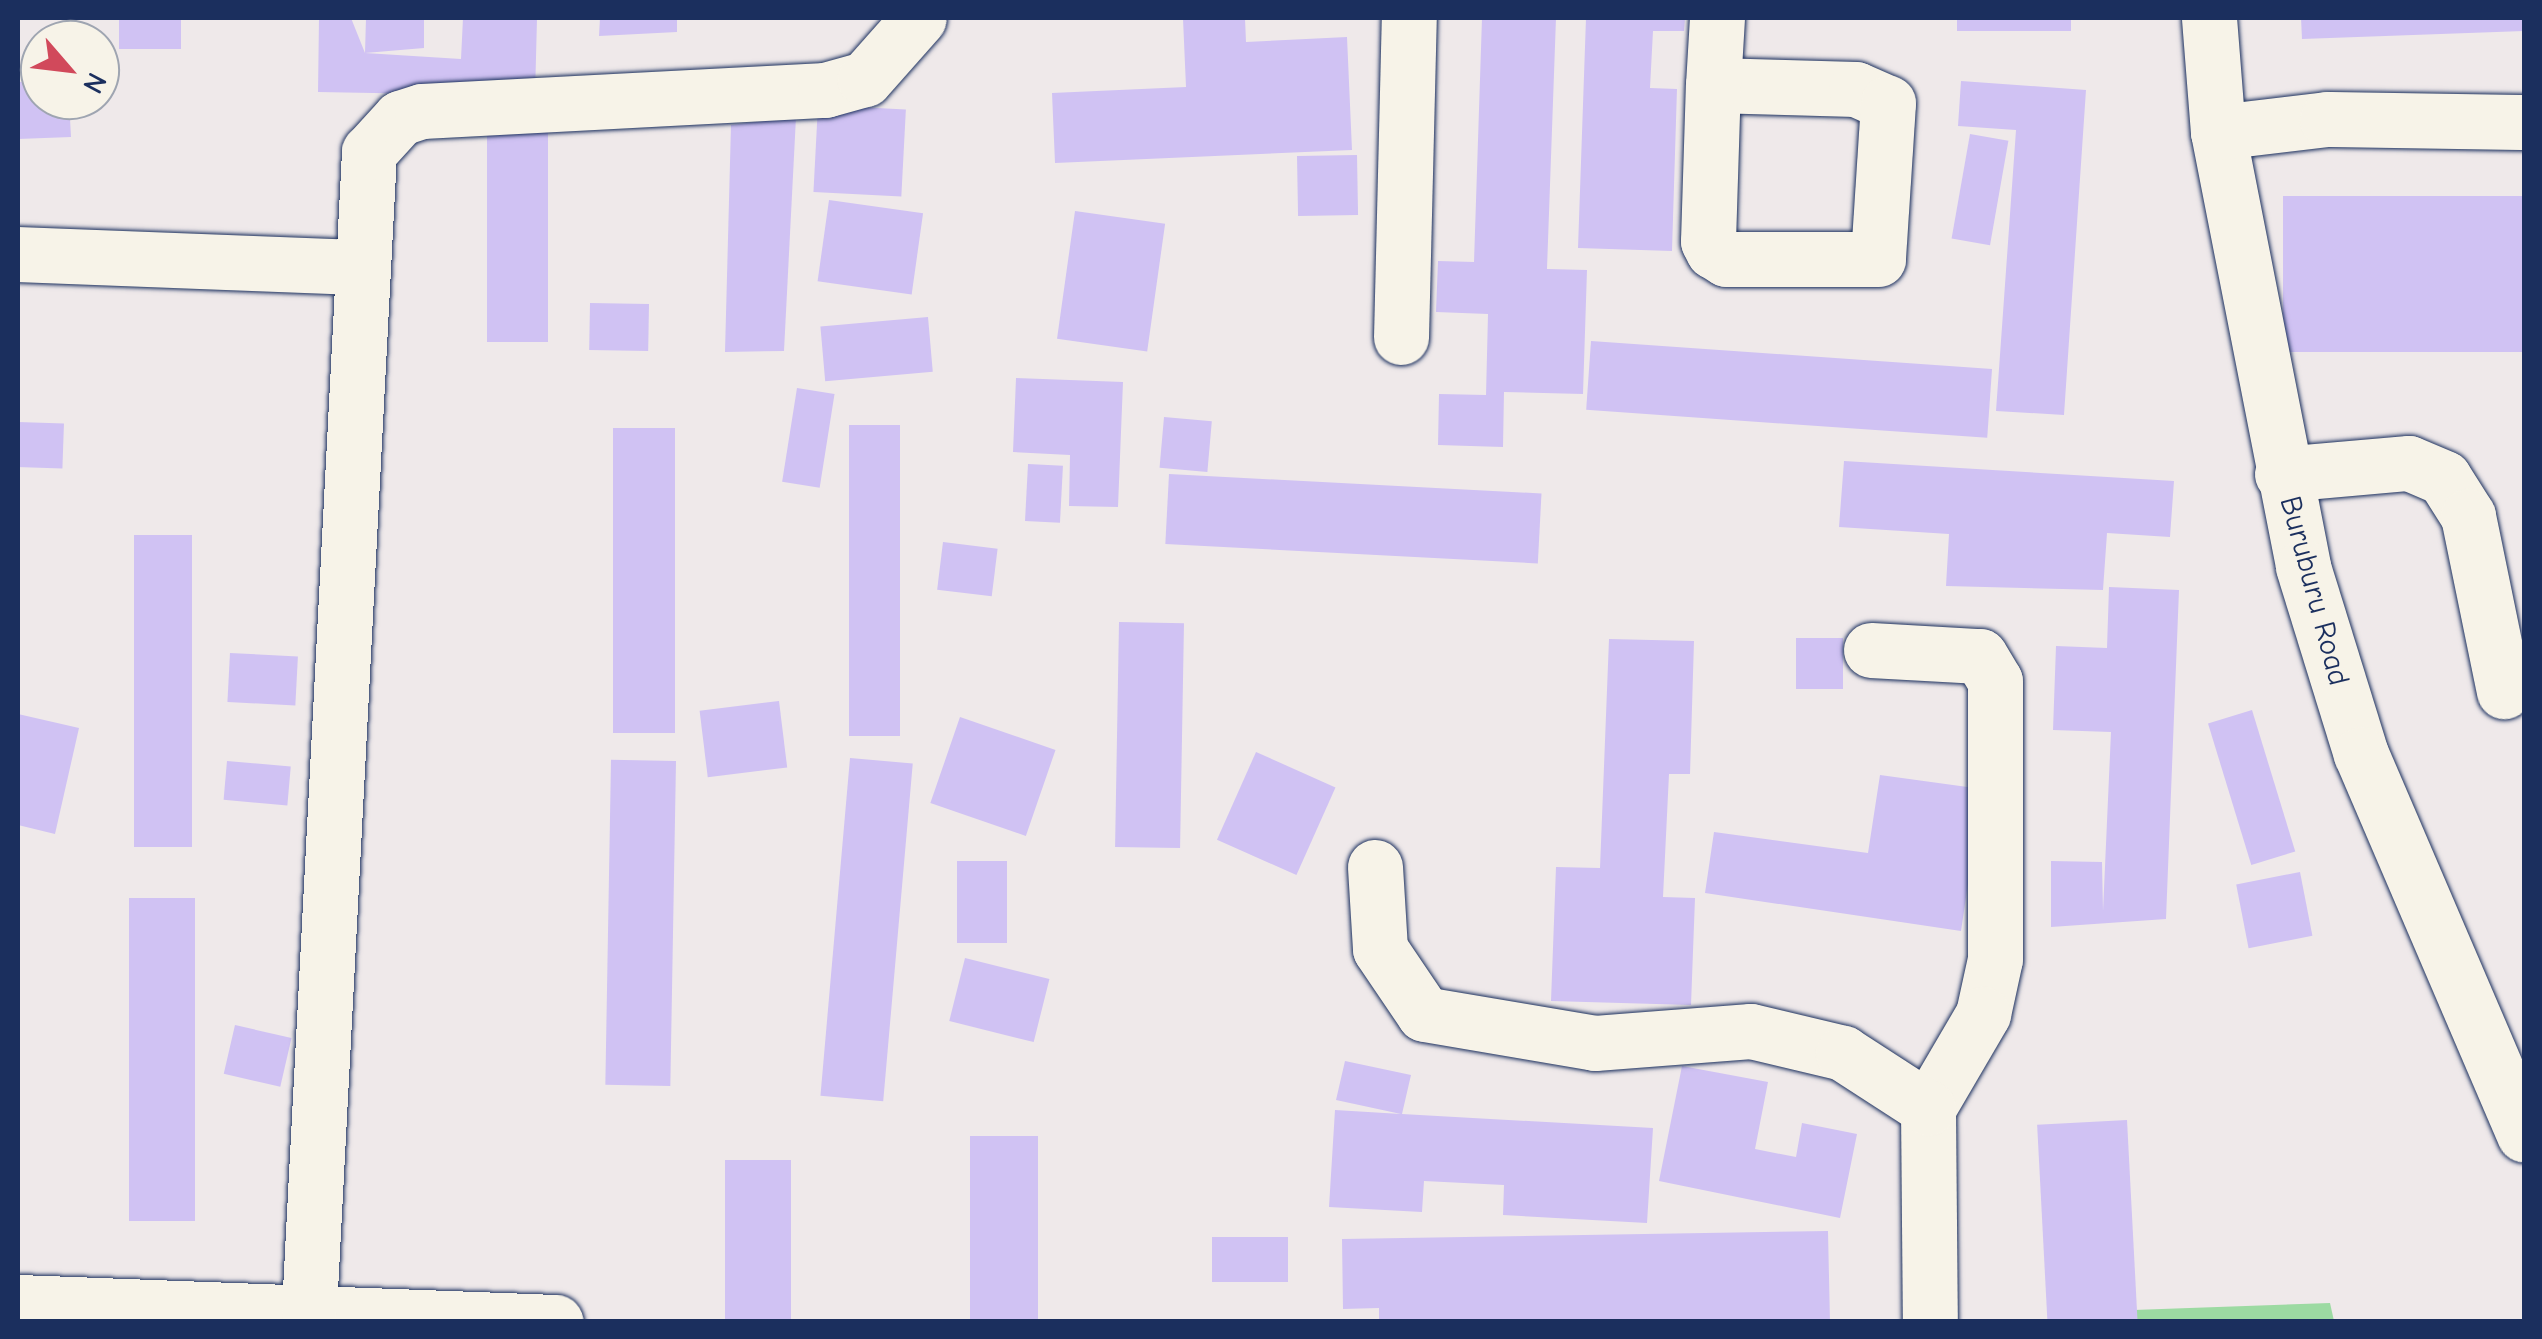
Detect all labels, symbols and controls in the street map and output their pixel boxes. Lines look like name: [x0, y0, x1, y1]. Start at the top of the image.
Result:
north arrow: [20, 20, 120, 120]
text: N: [76, 68, 113, 99]
street label: Buruburu Road: [2271, 492, 2357, 690]

